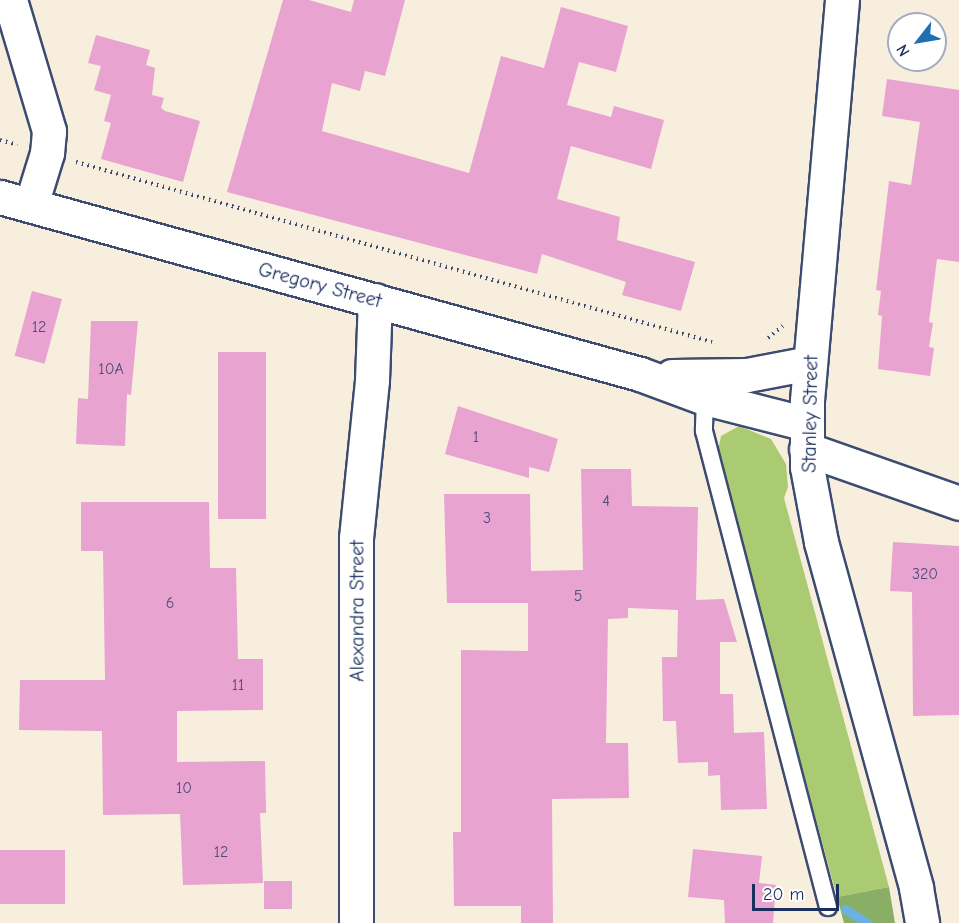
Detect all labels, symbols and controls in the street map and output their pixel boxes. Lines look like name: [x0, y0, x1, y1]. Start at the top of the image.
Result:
north arrow: [887, 12, 947, 72]
text: N: [893, 41, 914, 59]
street label: Gregory Street: [256, 257, 384, 313]
house number: 12: [32, 317, 46, 337]
street label: Stanley Street: [797, 355, 823, 473]
house number: 10A: [98, 359, 124, 379]
house number: 1: [473, 427, 479, 447]
house number: 4: [602, 491, 610, 511]
house number: 3: [483, 508, 491, 528]
street label: Alexandra Street: [345, 540, 369, 682]
house number: 320: [912, 564, 938, 584]
house number: 5: [574, 586, 582, 606]
house number: 6: [166, 593, 174, 613]
house number: 11: [232, 675, 244, 695]
house number: 10: [176, 778, 192, 798]
house number: 12: [214, 842, 228, 862]
scale bar: [755, 872, 842, 910]
text: 20 m: [763, 884, 804, 905]

